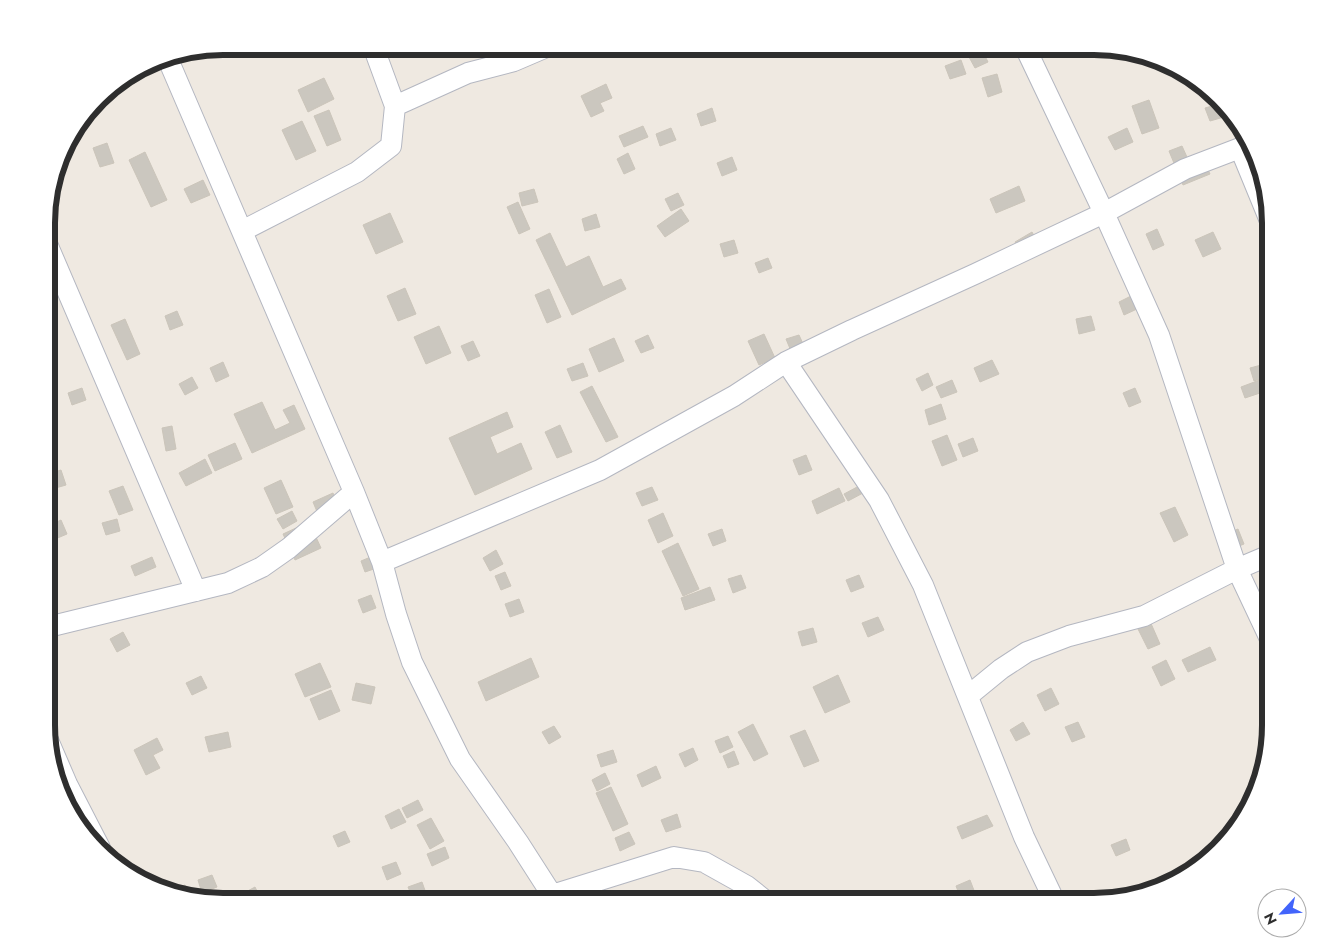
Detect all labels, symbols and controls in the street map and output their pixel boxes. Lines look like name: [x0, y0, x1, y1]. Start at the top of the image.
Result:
north arrow: [1257, 888, 1307, 938]
text: N: [1259, 909, 1282, 928]

